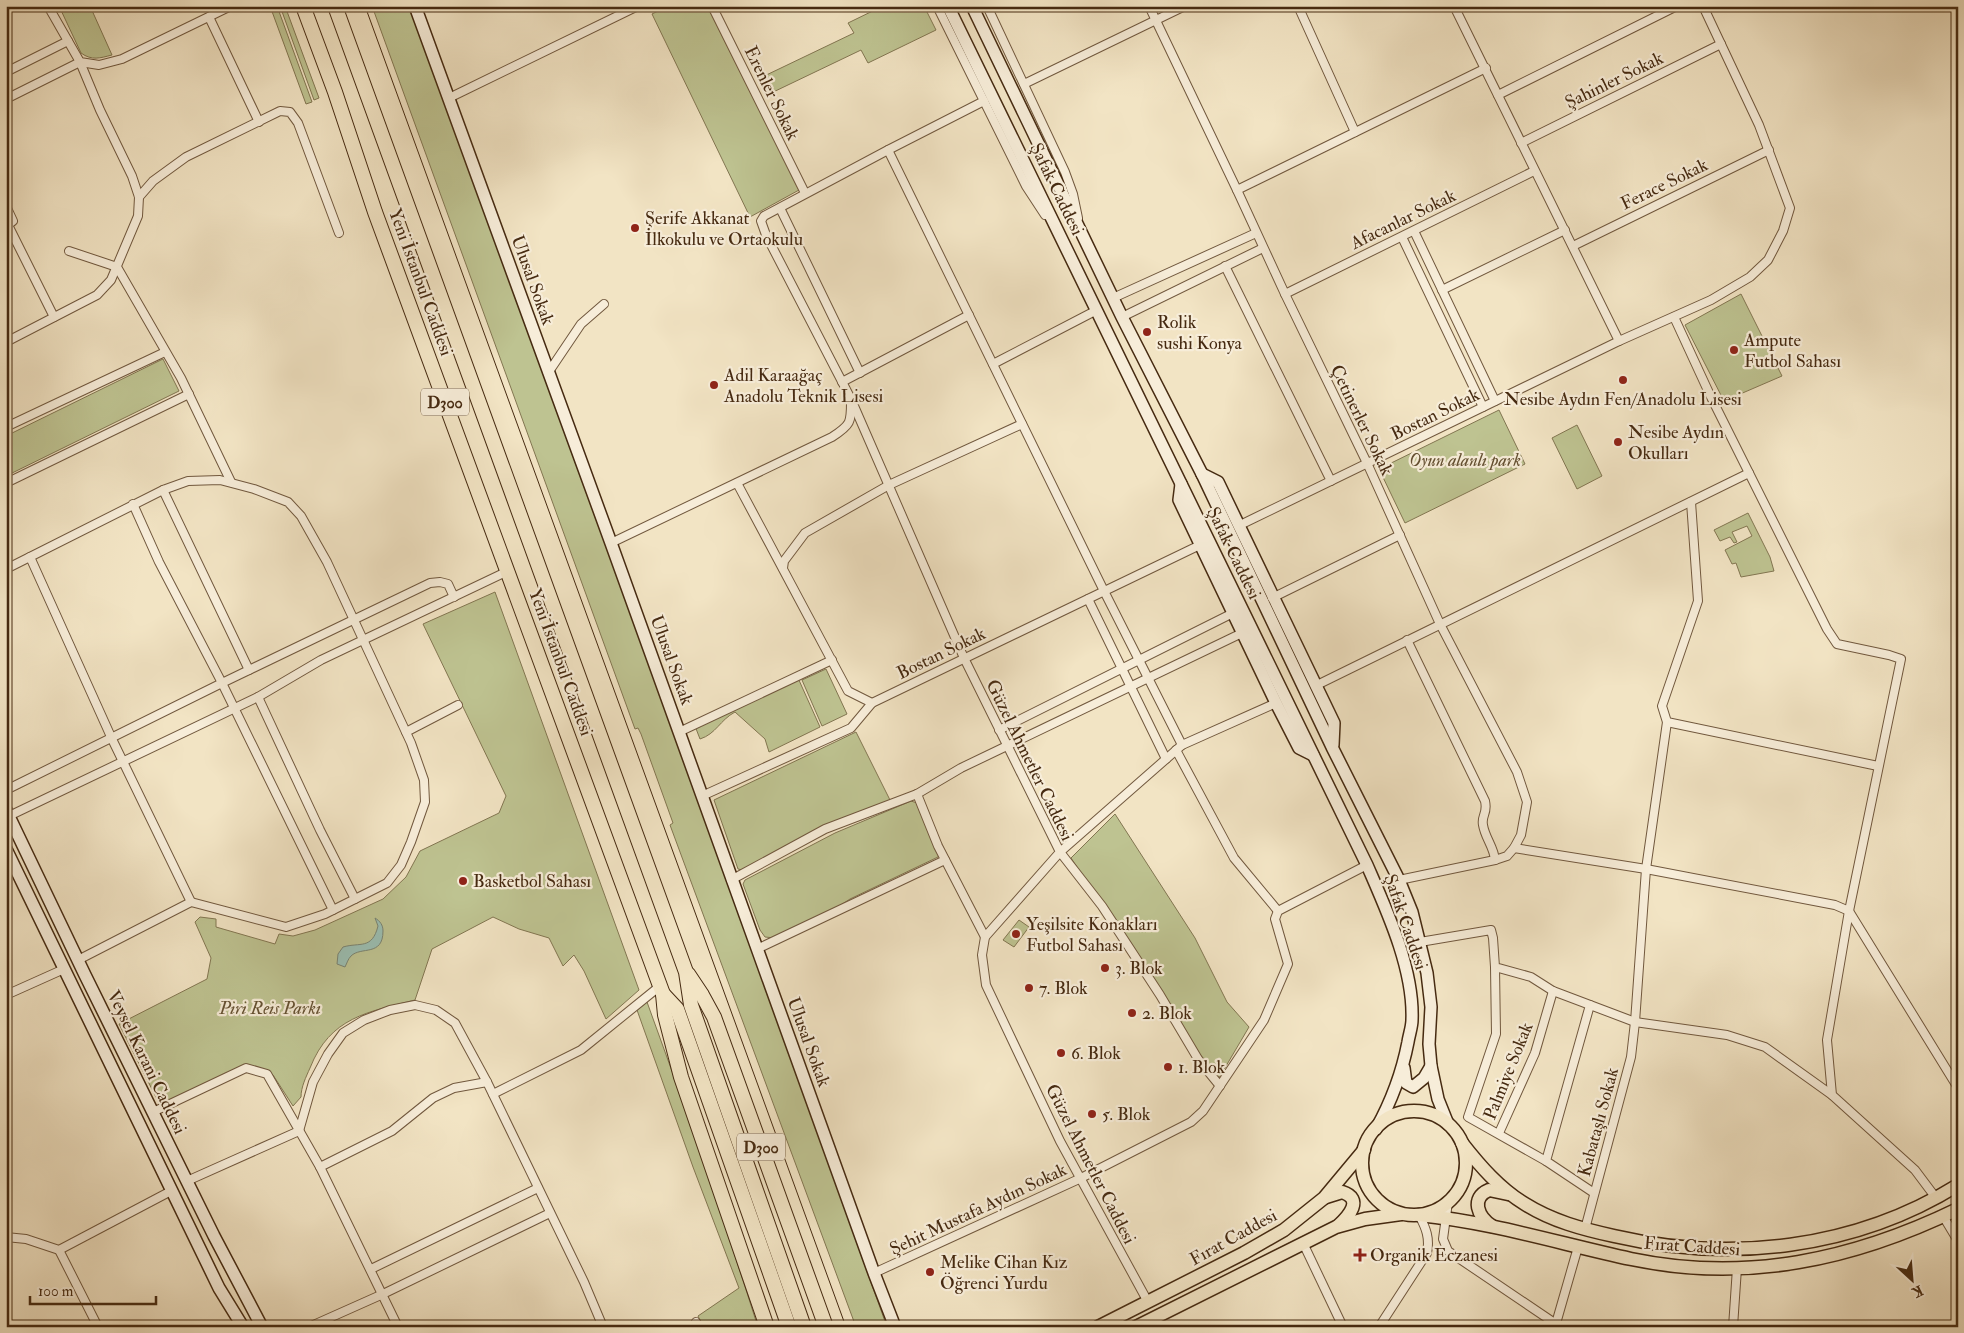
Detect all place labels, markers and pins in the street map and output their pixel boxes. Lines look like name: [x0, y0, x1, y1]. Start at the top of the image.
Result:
place label: Şerife Akkanat İlkokulu ve Ortaokulu: [645, 207, 803, 251]
marker: Şerife Akkanat İlkokulu ve Ortaokulu: [629, 222, 641, 234]
place label: Rolik sushi Konya: [1157, 311, 1242, 355]
marker: Rolik sushi Konya: [1141, 326, 1153, 338]
place label: Ampute Futbol Sahası: [1743, 329, 1841, 373]
marker: Ampute Futbol Sahası: [1728, 344, 1740, 356]
place label: Adil Karaağaç Anadolu Teknik Lisesi: [723, 364, 884, 408]
marker: Nesibe Aydın Fen/Anadolu Lisesi: [1617, 374, 1629, 386]
marker: Adil Karaağaç Anadolu Teknik Lisesi: [708, 379, 720, 391]
place label: Nesibe Aydın Fen/Anadolu Lisesi: [1504, 388, 1742, 411]
place label: Nesibe Aydın Okulları: [1628, 421, 1724, 465]
marker: Nesibe Aydın Okulları: [1612, 436, 1624, 448]
place label: Basketbol Sahası: [473, 870, 591, 893]
marker: Basketbol Sahası: [457, 875, 469, 887]
place label: Yeşilsite Konakları Futbol Sahası: [1026, 913, 1158, 957]
marker: Yeşilsite Konakları Futbol Sahası: [1010, 928, 1022, 940]
place label: 3. Blok: [1115, 957, 1163, 980]
marker: 3. Blok: [1099, 962, 1111, 974]
place label: 7. Blok: [1039, 977, 1088, 1000]
marker: 7. Blok: [1023, 982, 1035, 994]
place label: 2. Blok: [1142, 1002, 1192, 1025]
marker: 2. Blok: [1126, 1007, 1138, 1019]
place label: 6. Blok: [1071, 1042, 1121, 1065]
marker: 6. Blok: [1055, 1047, 1067, 1059]
place label: 1. Blok: [1178, 1056, 1226, 1079]
marker: 1. Blok: [1162, 1061, 1174, 1073]
place label: 5. Blok: [1102, 1103, 1151, 1126]
marker: 5. Blok: [1086, 1108, 1098, 1120]
place label: Organik Eczanesi: [1370, 1244, 1498, 1267]
marker: Organik Eczanesi: [1354, 1249, 1366, 1261]
place label: Melike Cihan Kız Öğrenci Yurdu: [940, 1251, 1068, 1295]
marker: Melike Cihan Kız Öğrenci Yurdu: [924, 1266, 936, 1278]

